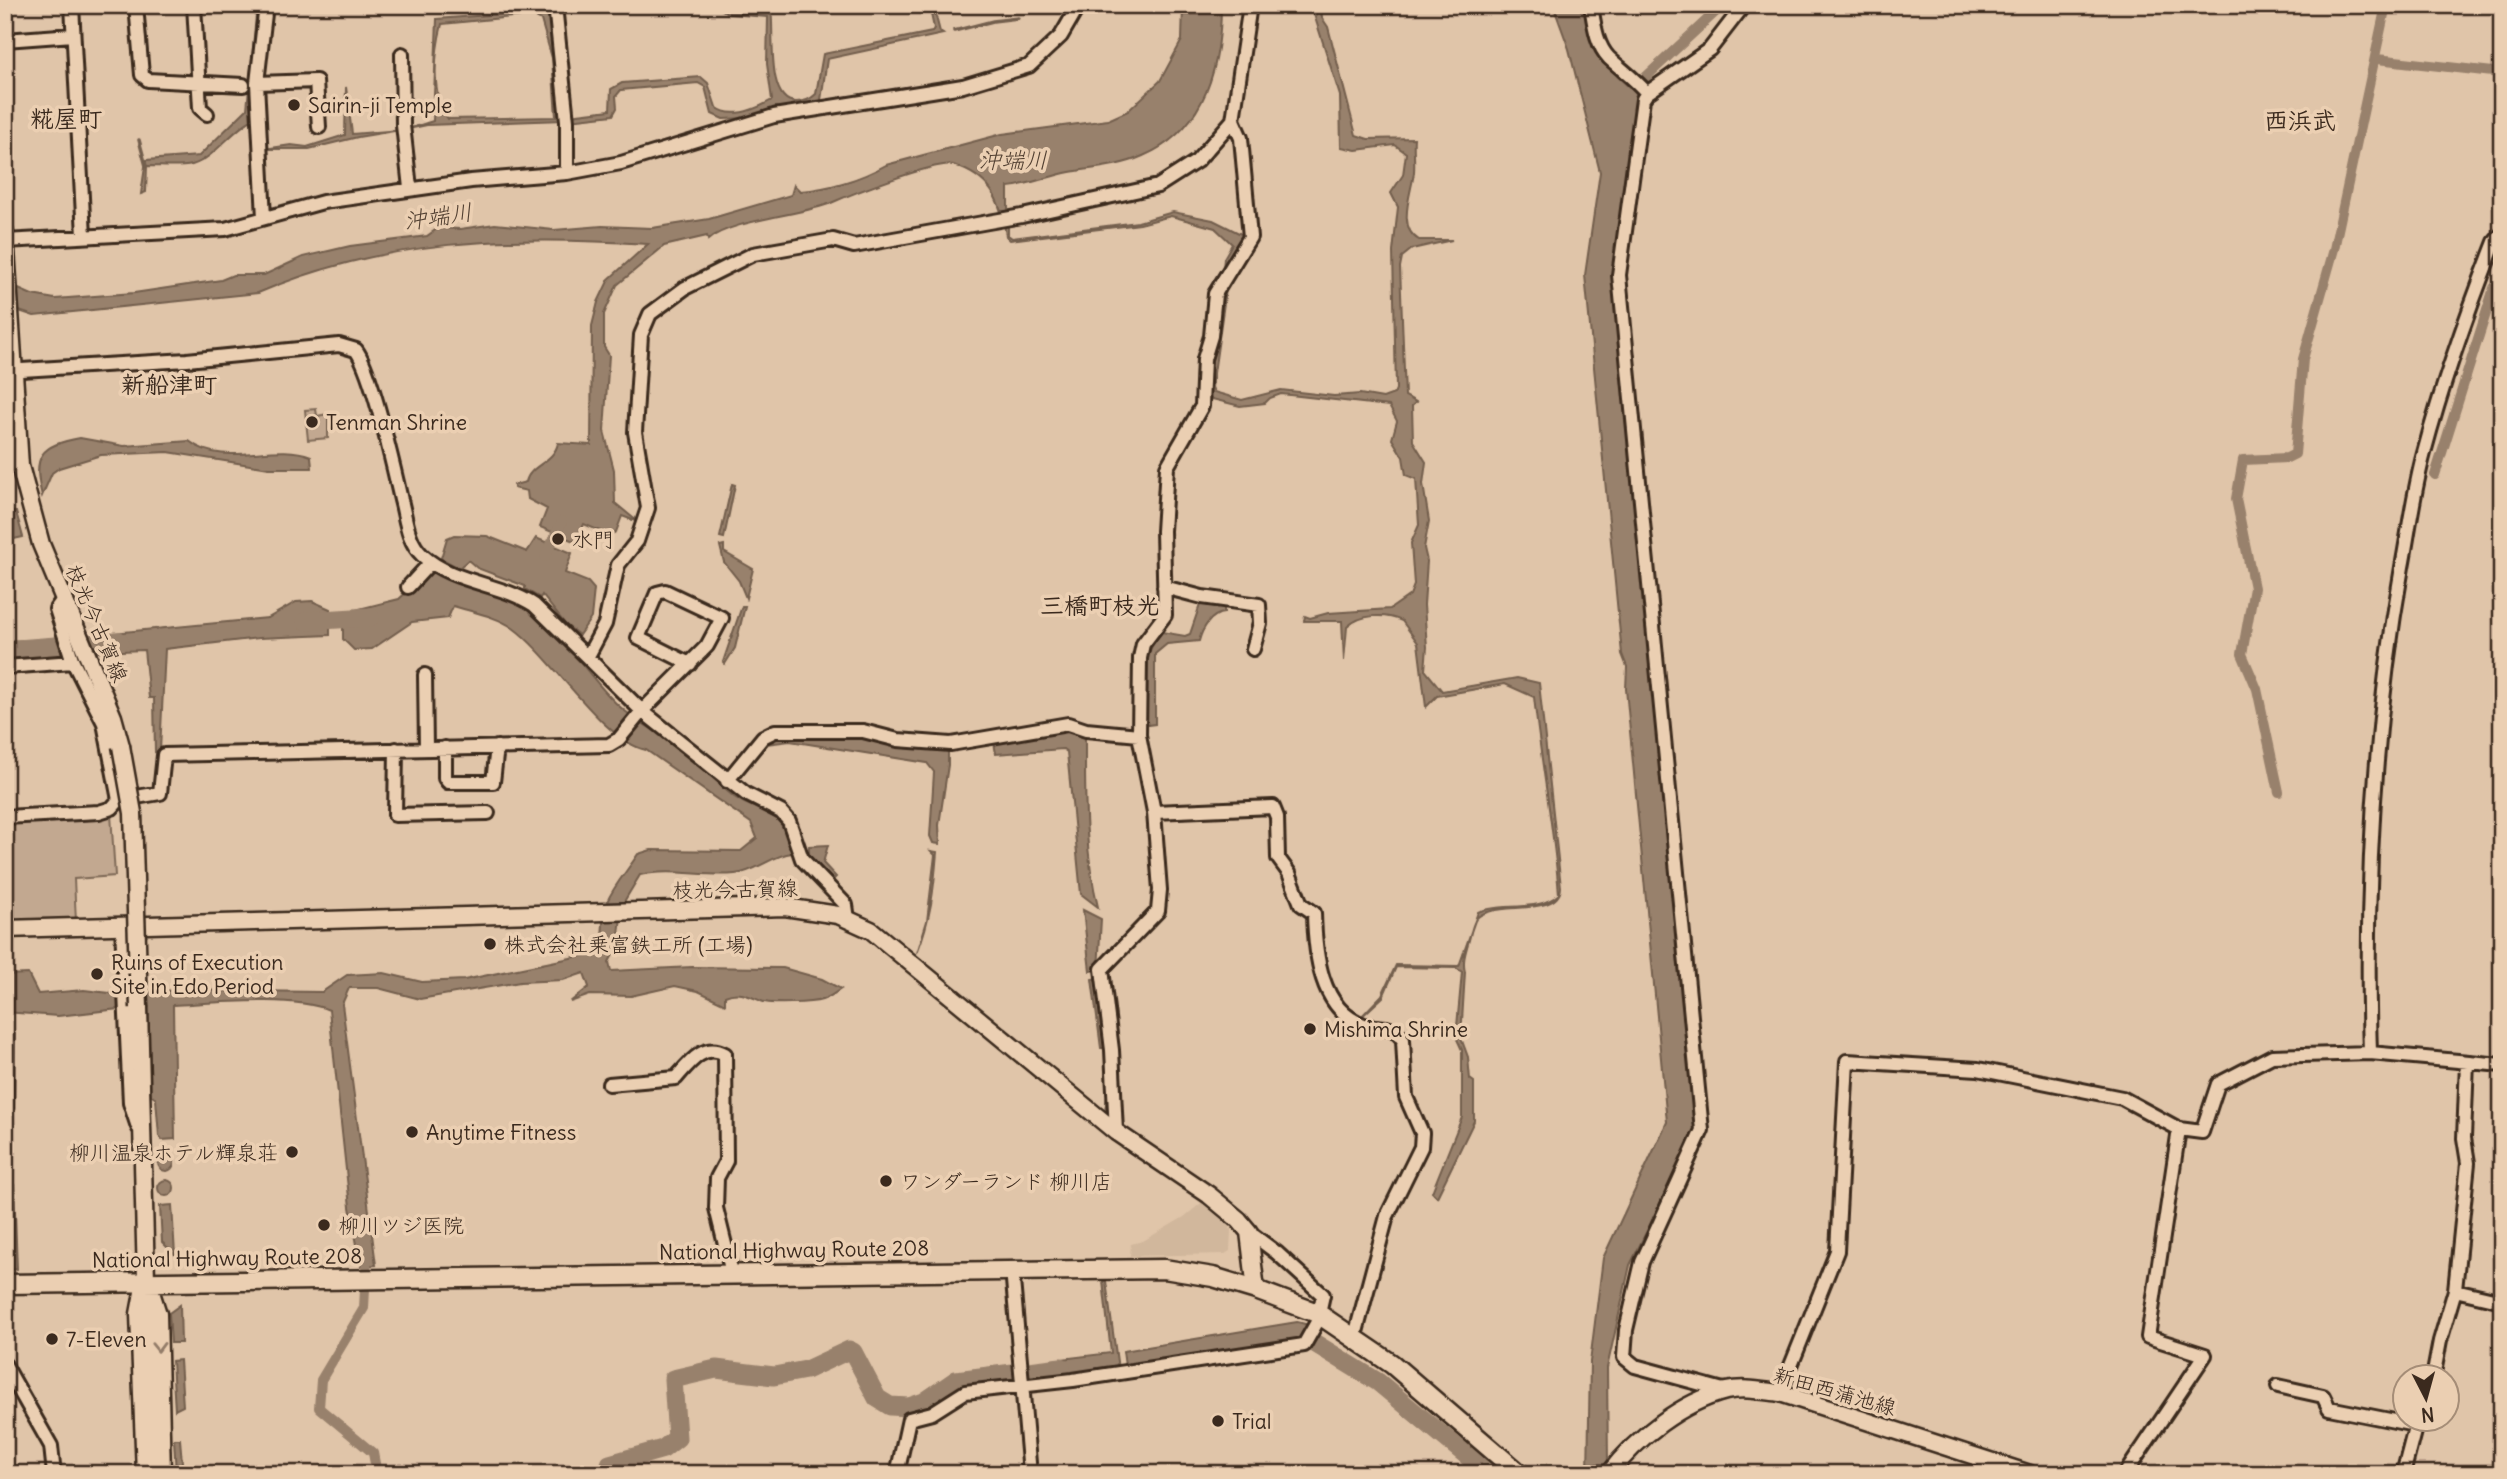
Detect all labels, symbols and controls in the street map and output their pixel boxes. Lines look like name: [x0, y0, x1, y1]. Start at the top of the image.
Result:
place label: Sairin-ji Temple: [308, 92, 452, 119]
marker: Sairin-ji Temple: [286, 97, 302, 113]
district label: 糀屋町: [30, 103, 102, 133]
district label: 西浜武: [2264, 105, 2336, 135]
water label: 沖端川: [979, 145, 1048, 174]
water label: 沖端川: [402, 197, 474, 235]
district label: 新船津町: [121, 369, 217, 399]
place label: Tenman Shrine: [326, 409, 467, 436]
marker: Tenman Shrine: [304, 414, 320, 430]
place label: 水門: [572, 526, 614, 553]
marker: 水門: [550, 531, 566, 547]
street label: 枝光今古賀線: [60, 560, 134, 686]
district label: 三橋町枝光: [1040, 590, 1160, 620]
street label: 枝光今古賀線: [672, 874, 798, 904]
place label: 株式会社乗富鉄工所 (工場): [504, 931, 753, 958]
marker: 株式会社乗富鉄工所 (工場): [482, 936, 498, 952]
place label: Ruins of Execution Site in Edo Period: [111, 949, 283, 1000]
marker: Ruins of Execution Site in Edo Period: [89, 966, 105, 982]
place label: Mishima Shrine: [1324, 1016, 1468, 1043]
marker: Mishima Shrine: [1302, 1021, 1318, 1037]
place label: Anytime Fitness: [426, 1119, 576, 1146]
marker: Anytime Fitness: [404, 1124, 420, 1140]
place label: 柳川温泉ホテル輝泉荘: [69, 1139, 278, 1166]
marker: 柳川温泉ホテル輝泉荘: [284, 1144, 300, 1160]
place label: ワンダーランド 柳川店: [900, 1168, 1112, 1195]
marker: ワンダーランド 柳川店: [878, 1173, 894, 1189]
place label: 柳川ツジ医院: [338, 1212, 464, 1239]
marker: 柳川ツジ医院: [316, 1217, 332, 1233]
street label: National Highway Route 208: [659, 1234, 929, 1266]
street label: National Highway Route 208: [92, 1242, 362, 1274]
place label: 7-Eleven: [66, 1326, 147, 1353]
marker: 7-Eleven: [44, 1331, 60, 1347]
one-way arrow: [150, 1342, 165, 1353]
street label: 新田西蒲池線: [1771, 1361, 1899, 1421]
north arrow: [2392, 1364, 2462, 1434]
text: N: [2420, 1402, 2436, 1428]
place label: Trial: [1232, 1408, 1272, 1435]
marker: Trial: [1210, 1413, 1226, 1429]

